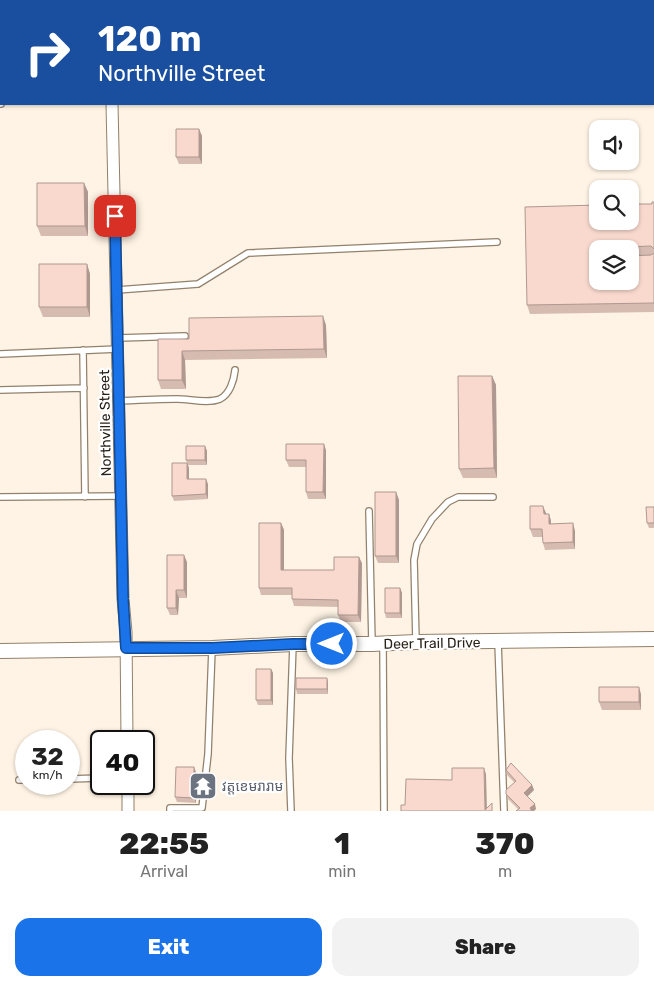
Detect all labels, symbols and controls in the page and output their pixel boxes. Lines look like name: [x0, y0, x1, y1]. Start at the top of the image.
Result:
text: 120 m: [98, 18, 201, 60]
icon: right: [15, 20, 80, 85]
text: Northville Street: [98, 60, 265, 87]
map controls: [589, 120, 639, 290]
button: sound: [589, 120, 639, 170]
button: search: [589, 180, 639, 230]
pin: [94, 195, 136, 237]
icon: arrive: [101, 202, 129, 230]
button: layers: [589, 240, 639, 290]
street label: Northville Street: [96, 369, 115, 476]
position arrow: [305, 617, 357, 669]
street label: Deer Trail Drive: [383, 634, 481, 653]
speed limit sign: 40: [90, 730, 155, 795]
text: 32: [31, 742, 64, 771]
text: km/h: [33, 768, 62, 782]
temple icon: វត្តខេមរារាម: [188, 771, 218, 801]
place label: វត្តខេមរារាម: [222, 778, 283, 795]
text: 22:55: [119, 826, 209, 862]
text: 1: [334, 826, 350, 862]
text: 370: [475, 826, 535, 862]
text: Arrival: [140, 862, 188, 881]
text: min: [328, 862, 356, 881]
text: m: [498, 862, 512, 881]
button: Exit: [15, 918, 322, 976]
button: Share: [332, 918, 639, 976]

